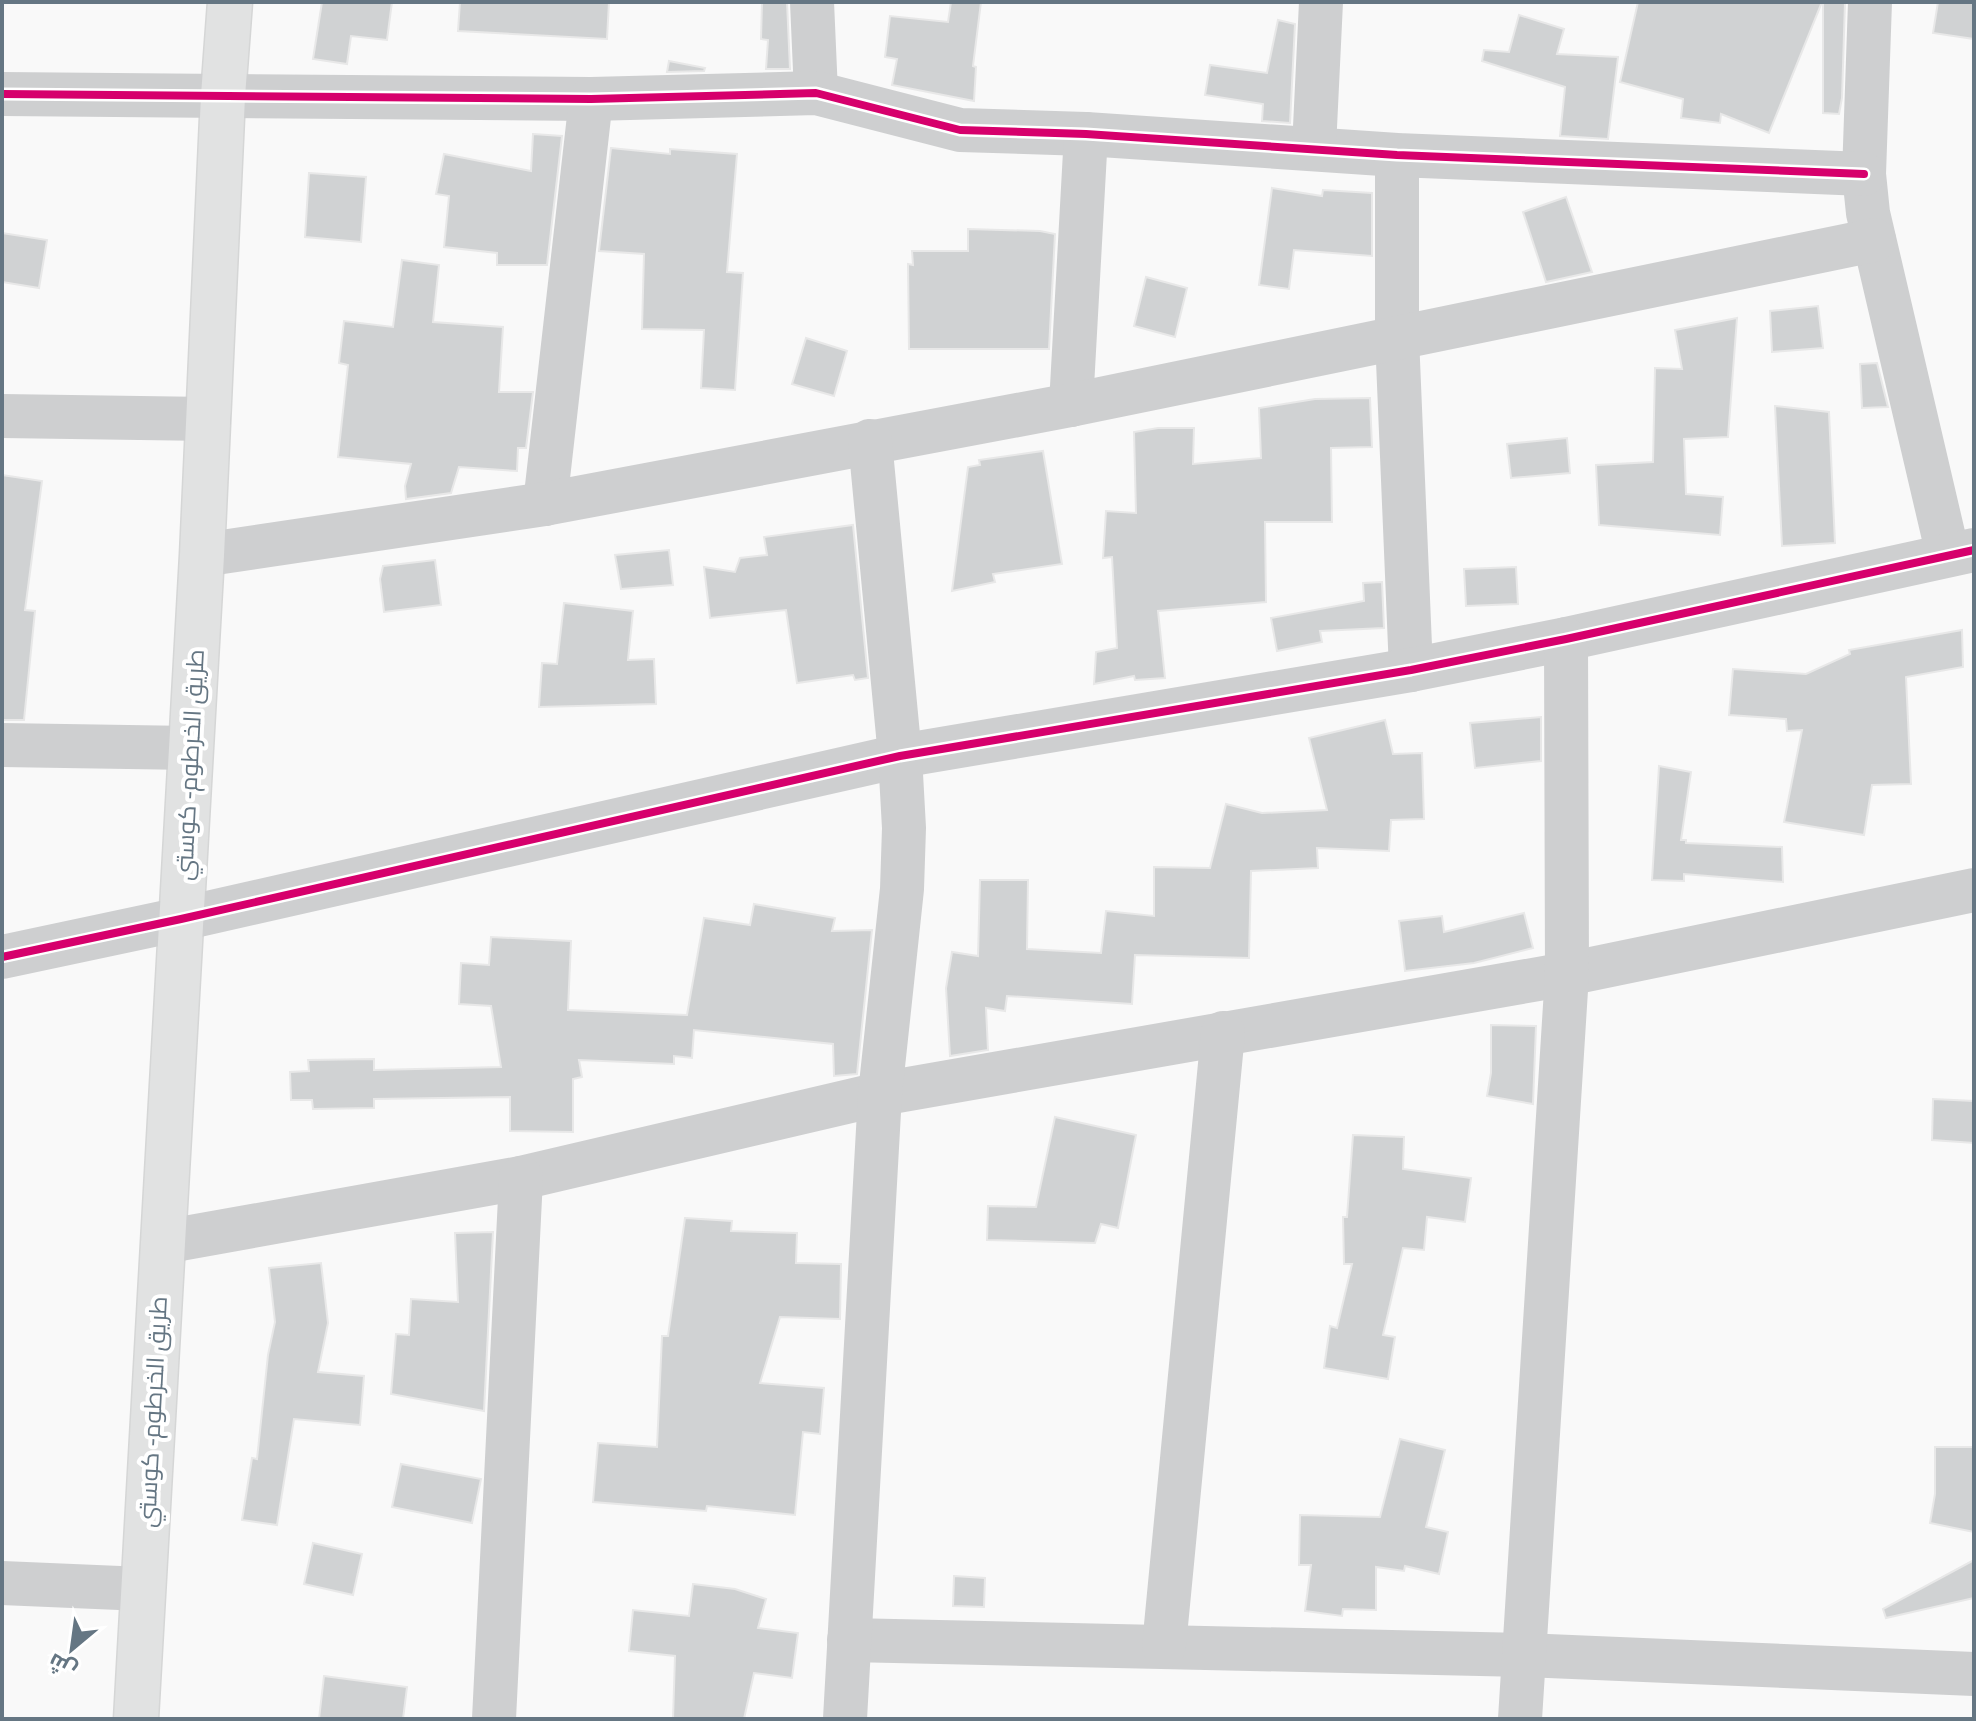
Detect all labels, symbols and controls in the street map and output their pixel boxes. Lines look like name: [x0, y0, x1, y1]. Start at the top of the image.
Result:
street label: طريق الخرطوم - كوستي: [169, 649, 215, 882]
street label: طريق الخرطوم - كوستي: [132, 1296, 178, 1529]
north arrow: [32, 1609, 112, 1689]
text: ش: [44, 1647, 81, 1685]

